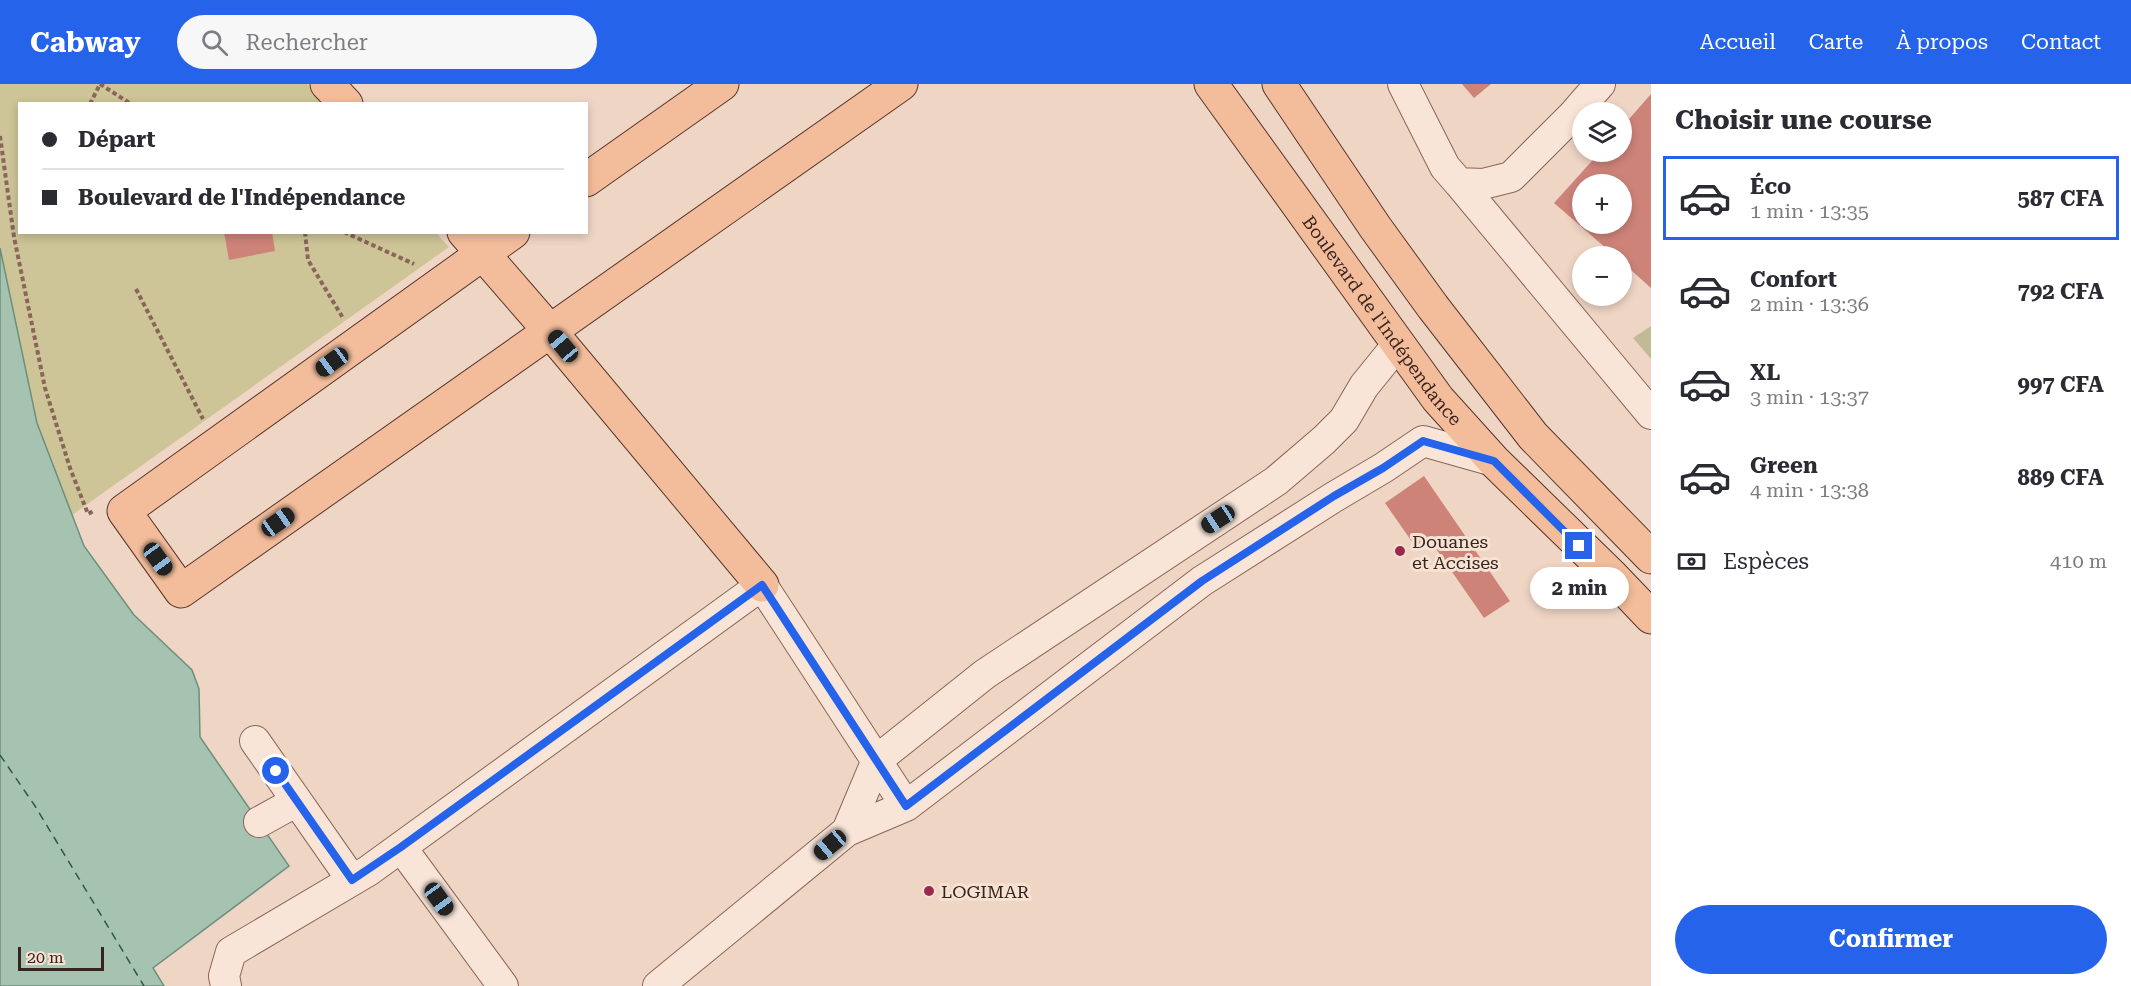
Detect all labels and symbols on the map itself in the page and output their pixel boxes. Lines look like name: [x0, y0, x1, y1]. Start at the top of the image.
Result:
street label: Boulevard de l'Indépendance: [1299, 211, 1467, 429]
car: [545, 326, 581, 366]
car: [312, 344, 352, 380]
car: [1198, 502, 1238, 536]
car: [258, 504, 298, 540]
place label: Douanes et Accises: [1412, 531, 1499, 573]
route end: [1565, 532, 1592, 559]
car: [140, 539, 176, 579]
marker: Douanes et Accises: [1393, 544, 1407, 558]
callout: 2 min: [1530, 567, 1628, 609]
route start: [262, 757, 289, 784]
car: [810, 827, 850, 863]
car: [421, 879, 457, 919]
place label: LOGIMAR: [941, 881, 1030, 902]
marker: LOGIMAR: [922, 884, 936, 898]
scale bar: [18, 944, 104, 972]

